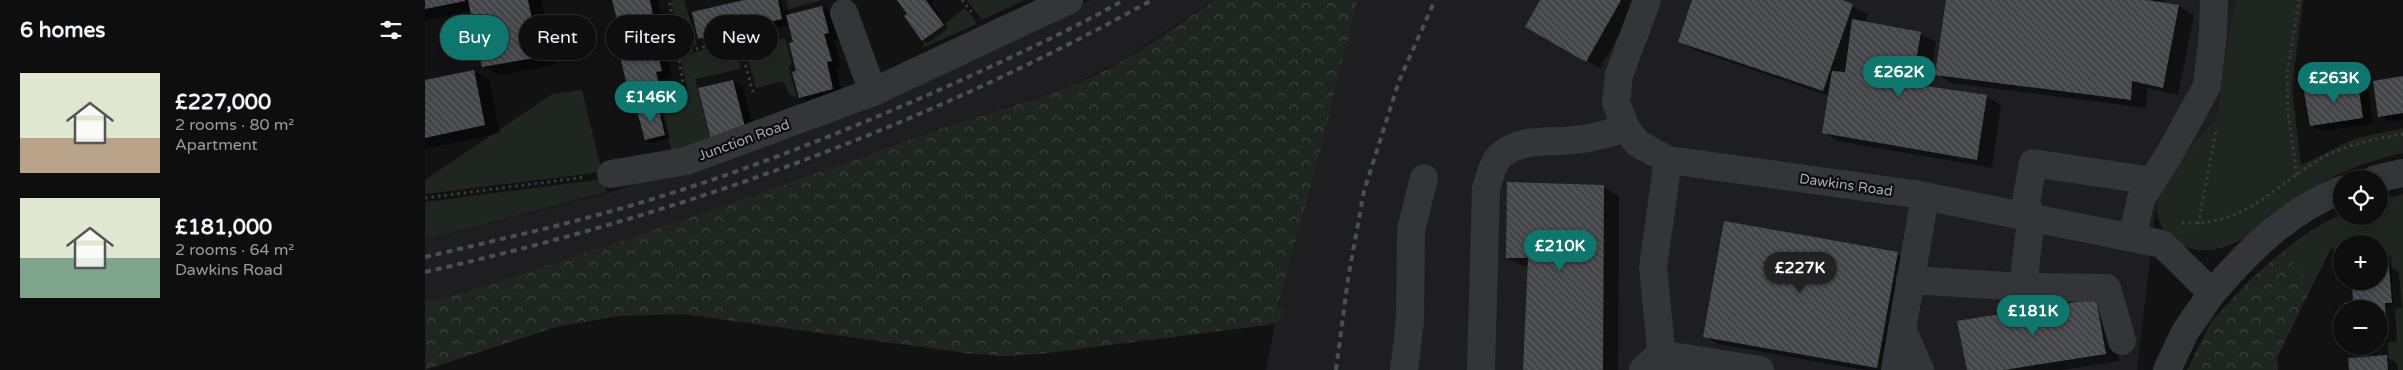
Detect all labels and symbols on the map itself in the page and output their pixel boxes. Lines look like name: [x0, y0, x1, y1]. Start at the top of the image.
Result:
pin: £262K: [1864, 56, 1934, 98]
pin: £263K: [2299, 62, 2369, 104]
pin: £146K: [616, 80, 686, 123]
street label: Junction Road: [696, 116, 792, 164]
street label: Dawkins Road: [1798, 170, 1894, 200]
pin: £210K: [1525, 230, 1595, 272]
pin: £227K: [1765, 252, 1835, 294]
pin: £181K: [1998, 294, 2068, 337]

